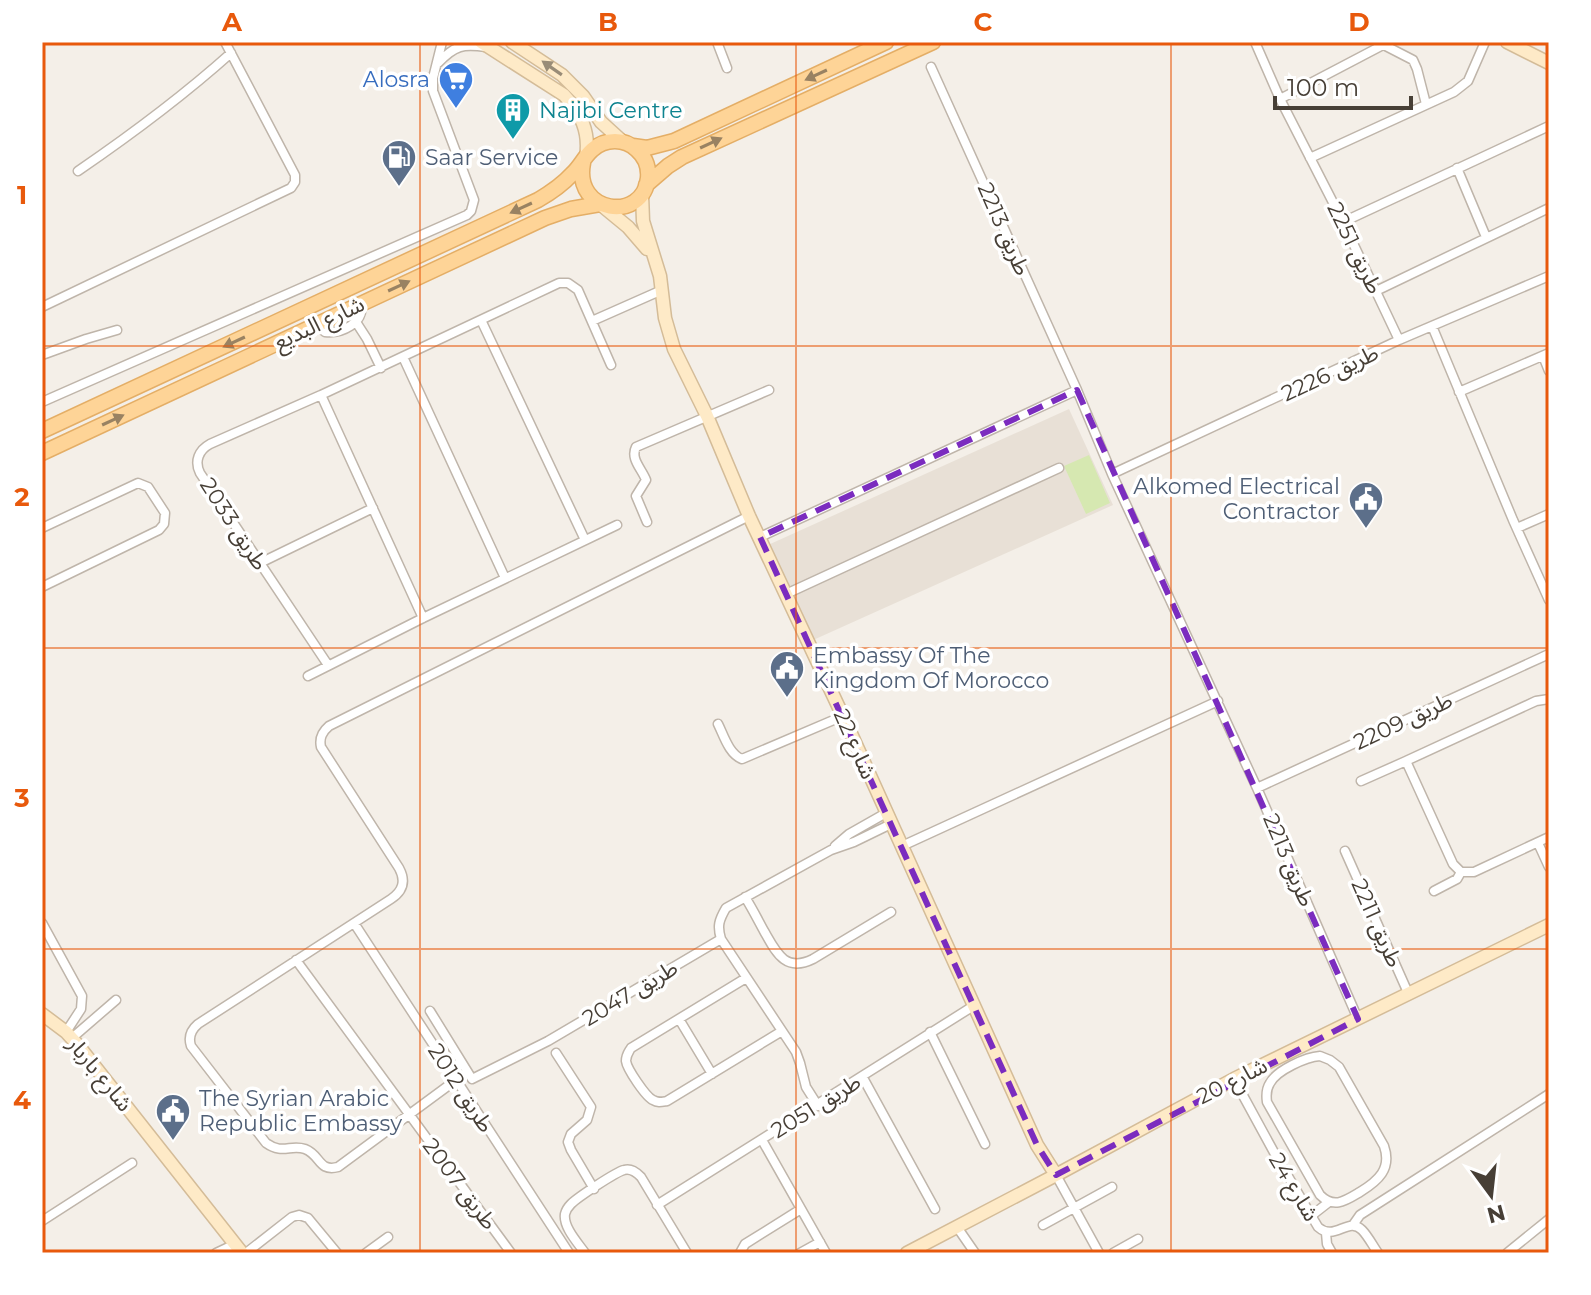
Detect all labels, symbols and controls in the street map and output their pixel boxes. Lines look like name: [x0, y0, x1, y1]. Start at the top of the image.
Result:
text: A: [221, 6, 243, 38]
text: B: [598, 6, 618, 38]
text: C: [974, 6, 993, 38]
text: D: [1348, 6, 1370, 38]
supermarket icon: Alosra: [437, 60, 475, 110]
scale bar: [1275, 60, 1411, 110]
one-way arrow: [541, 61, 562, 76]
place label: Alosra: [363, 66, 430, 93]
one-way arrow: [804, 68, 827, 82]
text: 100 m: [1287, 73, 1359, 102]
building icon: Najibi Centre: [494, 91, 532, 141]
place label: Najibi Centre: [539, 97, 682, 124]
one-way arrow: [699, 136, 723, 150]
fuel station icon: Saar Service: [380, 138, 418, 188]
place label: Saar Service: [425, 144, 558, 171]
text: 1: [17, 179, 27, 211]
street label: طريق 2213: [972, 179, 1036, 279]
street label: طريق 2251: [1321, 198, 1389, 298]
one-way arrow: [509, 202, 532, 215]
one-way arrow: [387, 279, 411, 293]
street label: شارع البديع: [269, 290, 370, 358]
one-way arrow: [222, 335, 246, 349]
street label: طريق 2226: [1277, 339, 1383, 407]
one-way arrow: [101, 413, 124, 427]
street label: طريق 2033: [194, 473, 274, 575]
place label: Alkomed Electrical Contractor: [1133, 473, 1340, 525]
public building icon: Alkomed Electrical Contractor: [1347, 480, 1385, 530]
text: 2: [14, 481, 30, 513]
place label: Embassy Of The Kingdom Of Morocco: [813, 642, 1049, 694]
public building icon: Embassy Of The Kingdom Of Morocco: [768, 649, 806, 699]
street label: طريق 2209: [1349, 686, 1457, 756]
street label: شارع 22: [825, 705, 882, 784]
text: 3: [13, 782, 30, 814]
street label: طريق 2213: [1257, 809, 1321, 911]
street label: طريق 2211: [1346, 875, 1408, 971]
street label: طريق 2047: [577, 954, 683, 1032]
street label: شارع باربار: [59, 1030, 138, 1119]
street label: طريق 2012: [422, 1038, 500, 1138]
street label: شارع 20: [1192, 1052, 1273, 1113]
street label: طريق 2051: [766, 1068, 866, 1144]
text: 4: [13, 1084, 31, 1116]
place label: The Syrian Arabic Republic Embassy: [199, 1085, 402, 1137]
public building icon: The Syrian Arabic Republic Embassy: [154, 1092, 192, 1142]
street label: طريق 2007: [417, 1133, 503, 1235]
street label: شارع 24: [1260, 1148, 1325, 1228]
north arrow: [1451, 1155, 1531, 1235]
text: N: [1484, 1198, 1508, 1229]

